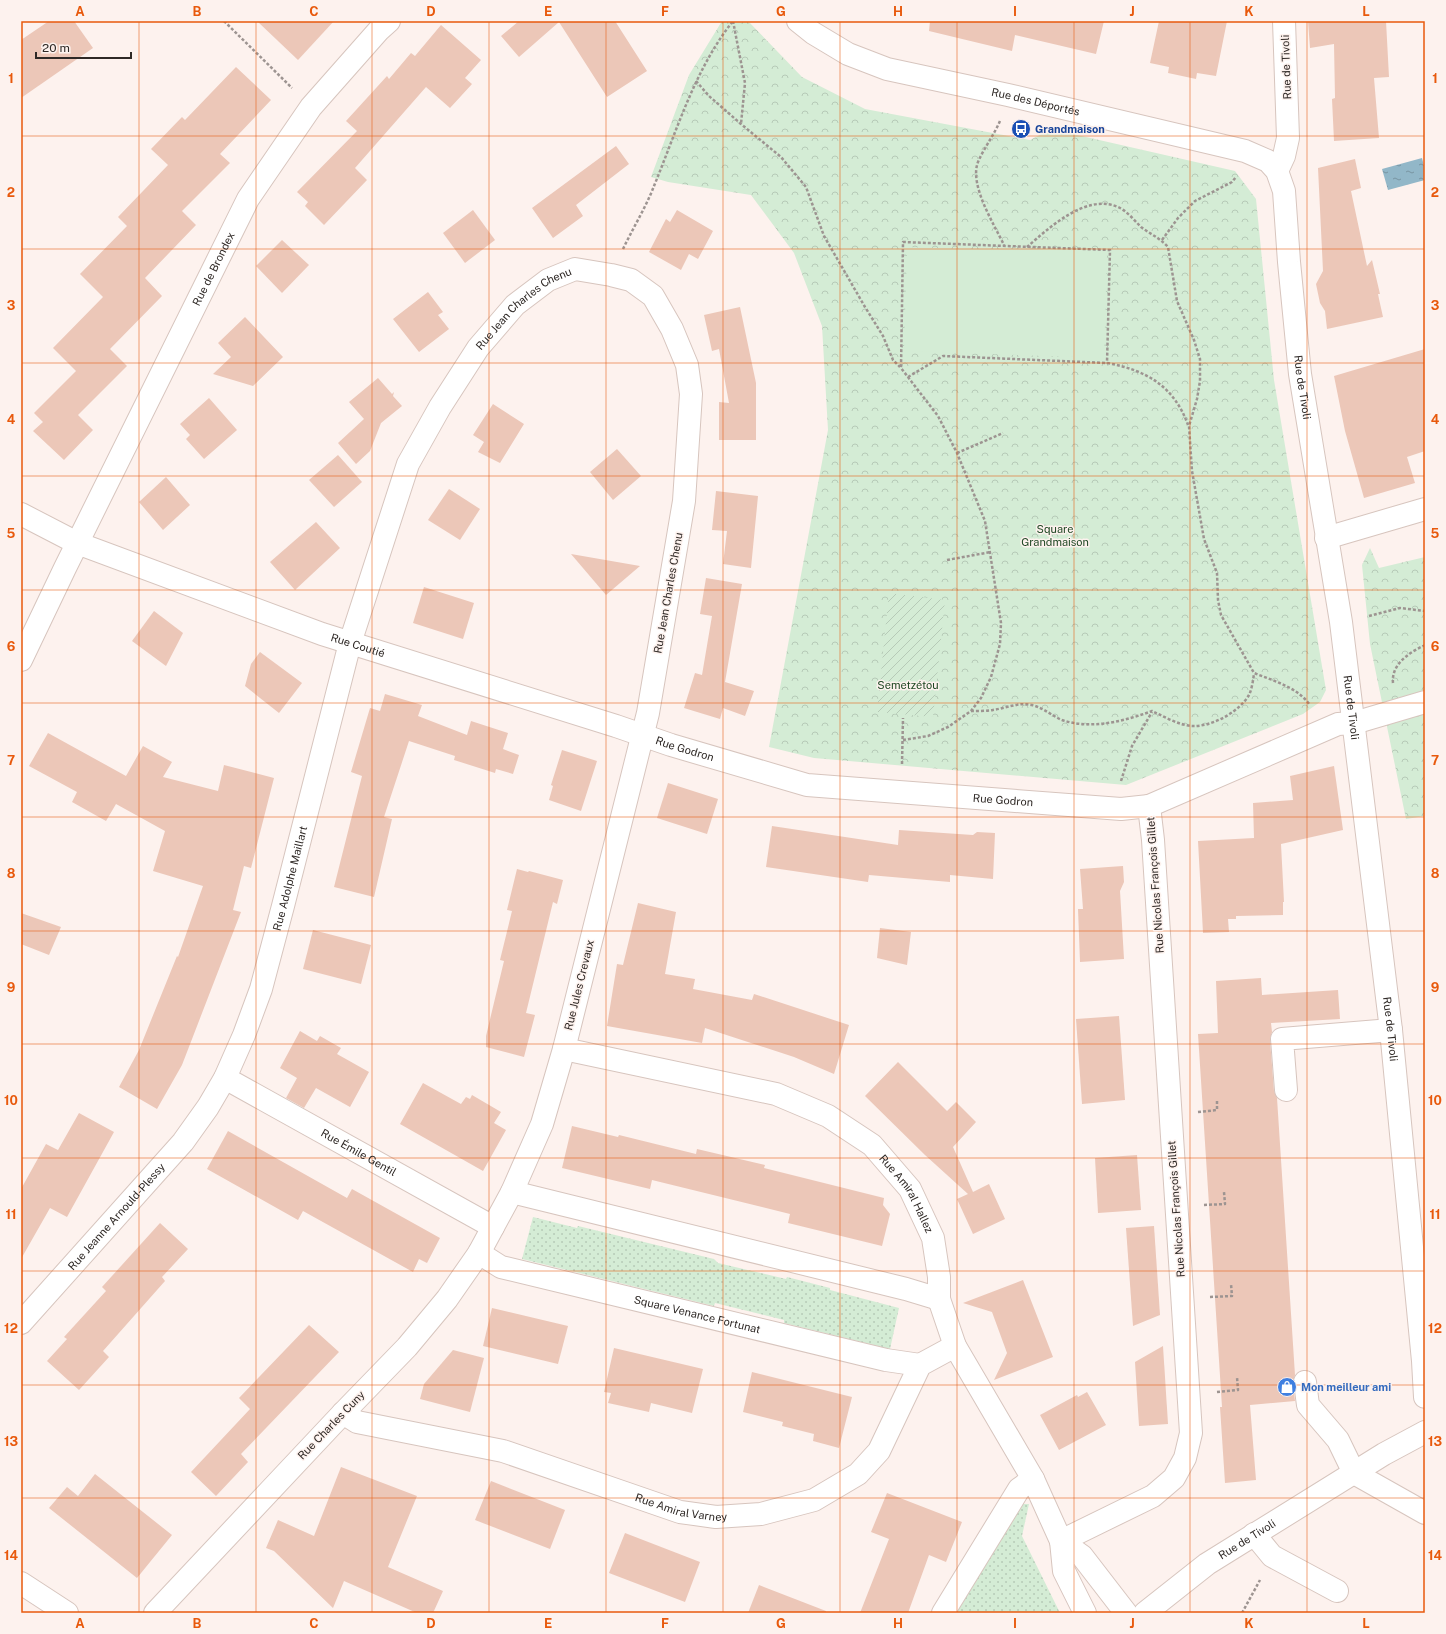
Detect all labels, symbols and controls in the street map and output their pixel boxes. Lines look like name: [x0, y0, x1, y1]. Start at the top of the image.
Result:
text: A: [75, 4, 85, 19]
text: B: [193, 4, 202, 19]
text: C: [309, 4, 319, 19]
text: D: [426, 4, 436, 19]
text: E: [544, 4, 552, 19]
text: F: [661, 4, 669, 19]
text: G: [776, 4, 786, 19]
text: H: [893, 4, 903, 19]
text: I: [1013, 4, 1017, 19]
text: J: [1129, 4, 1135, 19]
text: K: [1244, 4, 1254, 19]
text: L: [1362, 4, 1370, 19]
scale bar: [36, 34, 131, 60]
street label: Rue de Tivoli: [1279, 34, 1293, 100]
text: 20 m: [42, 41, 70, 55]
text: 1: [8, 71, 14, 86]
text: 1: [1432, 71, 1438, 86]
street label: Rue des Déportés: [990, 86, 1081, 118]
bus stop icon: Grandmaison: [1010, 118, 1032, 140]
place label: Grandmaison: [1035, 123, 1105, 135]
text: 2: [7, 185, 15, 200]
text: 2: [1431, 185, 1439, 200]
street label: Rue de Brondex: [190, 230, 237, 308]
street label: Rue Jean Charles Chenu: [473, 265, 573, 352]
text: 3: [7, 298, 16, 313]
text: 3: [1431, 298, 1440, 313]
street label: Rue de Tivoli: [1292, 355, 1313, 420]
text: 4: [7, 412, 16, 427]
text: 4: [1431, 412, 1440, 427]
park label: Square Grandmaison: [1021, 523, 1089, 548]
text: 5: [7, 526, 16, 541]
text: 5: [1431, 526, 1440, 541]
street label: Rue Jean Charles Chenu: [651, 532, 685, 654]
street label: Rue Coutié: [329, 631, 386, 659]
text: 6: [7, 639, 16, 654]
text: 6: [1431, 639, 1440, 654]
street label: Rue de Tivoli: [1342, 675, 1361, 740]
park label: Semetzétou: [877, 679, 939, 691]
street label: Rue Godron: [654, 734, 715, 763]
text: 7: [7, 753, 15, 768]
text: 7: [1431, 753, 1439, 768]
street label: Rue Godron: [972, 792, 1034, 808]
street label: Rue Nicolas François Gillet: [1144, 816, 1167, 954]
street label: Rue Adolphe Maillart: [271, 825, 309, 932]
text: 8: [7, 866, 16, 881]
text: 8: [1431, 866, 1440, 881]
street label: Rue Jules Crevaux: [562, 939, 596, 1031]
text: 9: [7, 980, 15, 995]
text: 9: [1431, 980, 1439, 995]
street label: Rue de Tivoli: [1381, 996, 1400, 1062]
text: 10: [4, 1093, 18, 1108]
text: 10: [1428, 1093, 1442, 1108]
street label: Rue Émile Gentil: [319, 1127, 399, 1178]
street label: Rue Nicolas François Gillet: [1165, 1140, 1188, 1278]
street label: Rue Amiral Hallez: [877, 1152, 936, 1235]
street label: Rue Jeanne Arnould-Plessy: [66, 1161, 167, 1272]
text: 11: [5, 1207, 17, 1222]
text: 11: [1429, 1207, 1441, 1222]
street label: Square Venance Fortunat: [633, 1293, 762, 1335]
text: 12: [4, 1321, 18, 1336]
text: 12: [1428, 1321, 1442, 1336]
shop icon: Mon meilleur ami: [1276, 1376, 1298, 1398]
place label: Mon meilleur ami: [1301, 1381, 1391, 1393]
street label: Rue Charles Cuny: [295, 1388, 367, 1462]
text: 13: [4, 1434, 18, 1449]
text: 13: [1428, 1434, 1442, 1449]
street label: Rue Amiral Varney: [634, 1491, 728, 1523]
street label: Rue de Tivoli: [1216, 1517, 1278, 1561]
text: 14: [4, 1548, 19, 1563]
text: 14: [1428, 1548, 1443, 1563]
text: A: [75, 1616, 85, 1631]
text: B: [193, 1616, 202, 1631]
text: C: [309, 1616, 319, 1631]
text: D: [426, 1616, 436, 1631]
text: E: [544, 1616, 552, 1631]
text: F: [661, 1616, 669, 1631]
text: G: [776, 1616, 786, 1631]
text: H: [893, 1616, 903, 1631]
text: I: [1013, 1616, 1017, 1631]
text: J: [1129, 1616, 1135, 1631]
text: K: [1244, 1616, 1254, 1631]
text: L: [1362, 1616, 1370, 1631]

